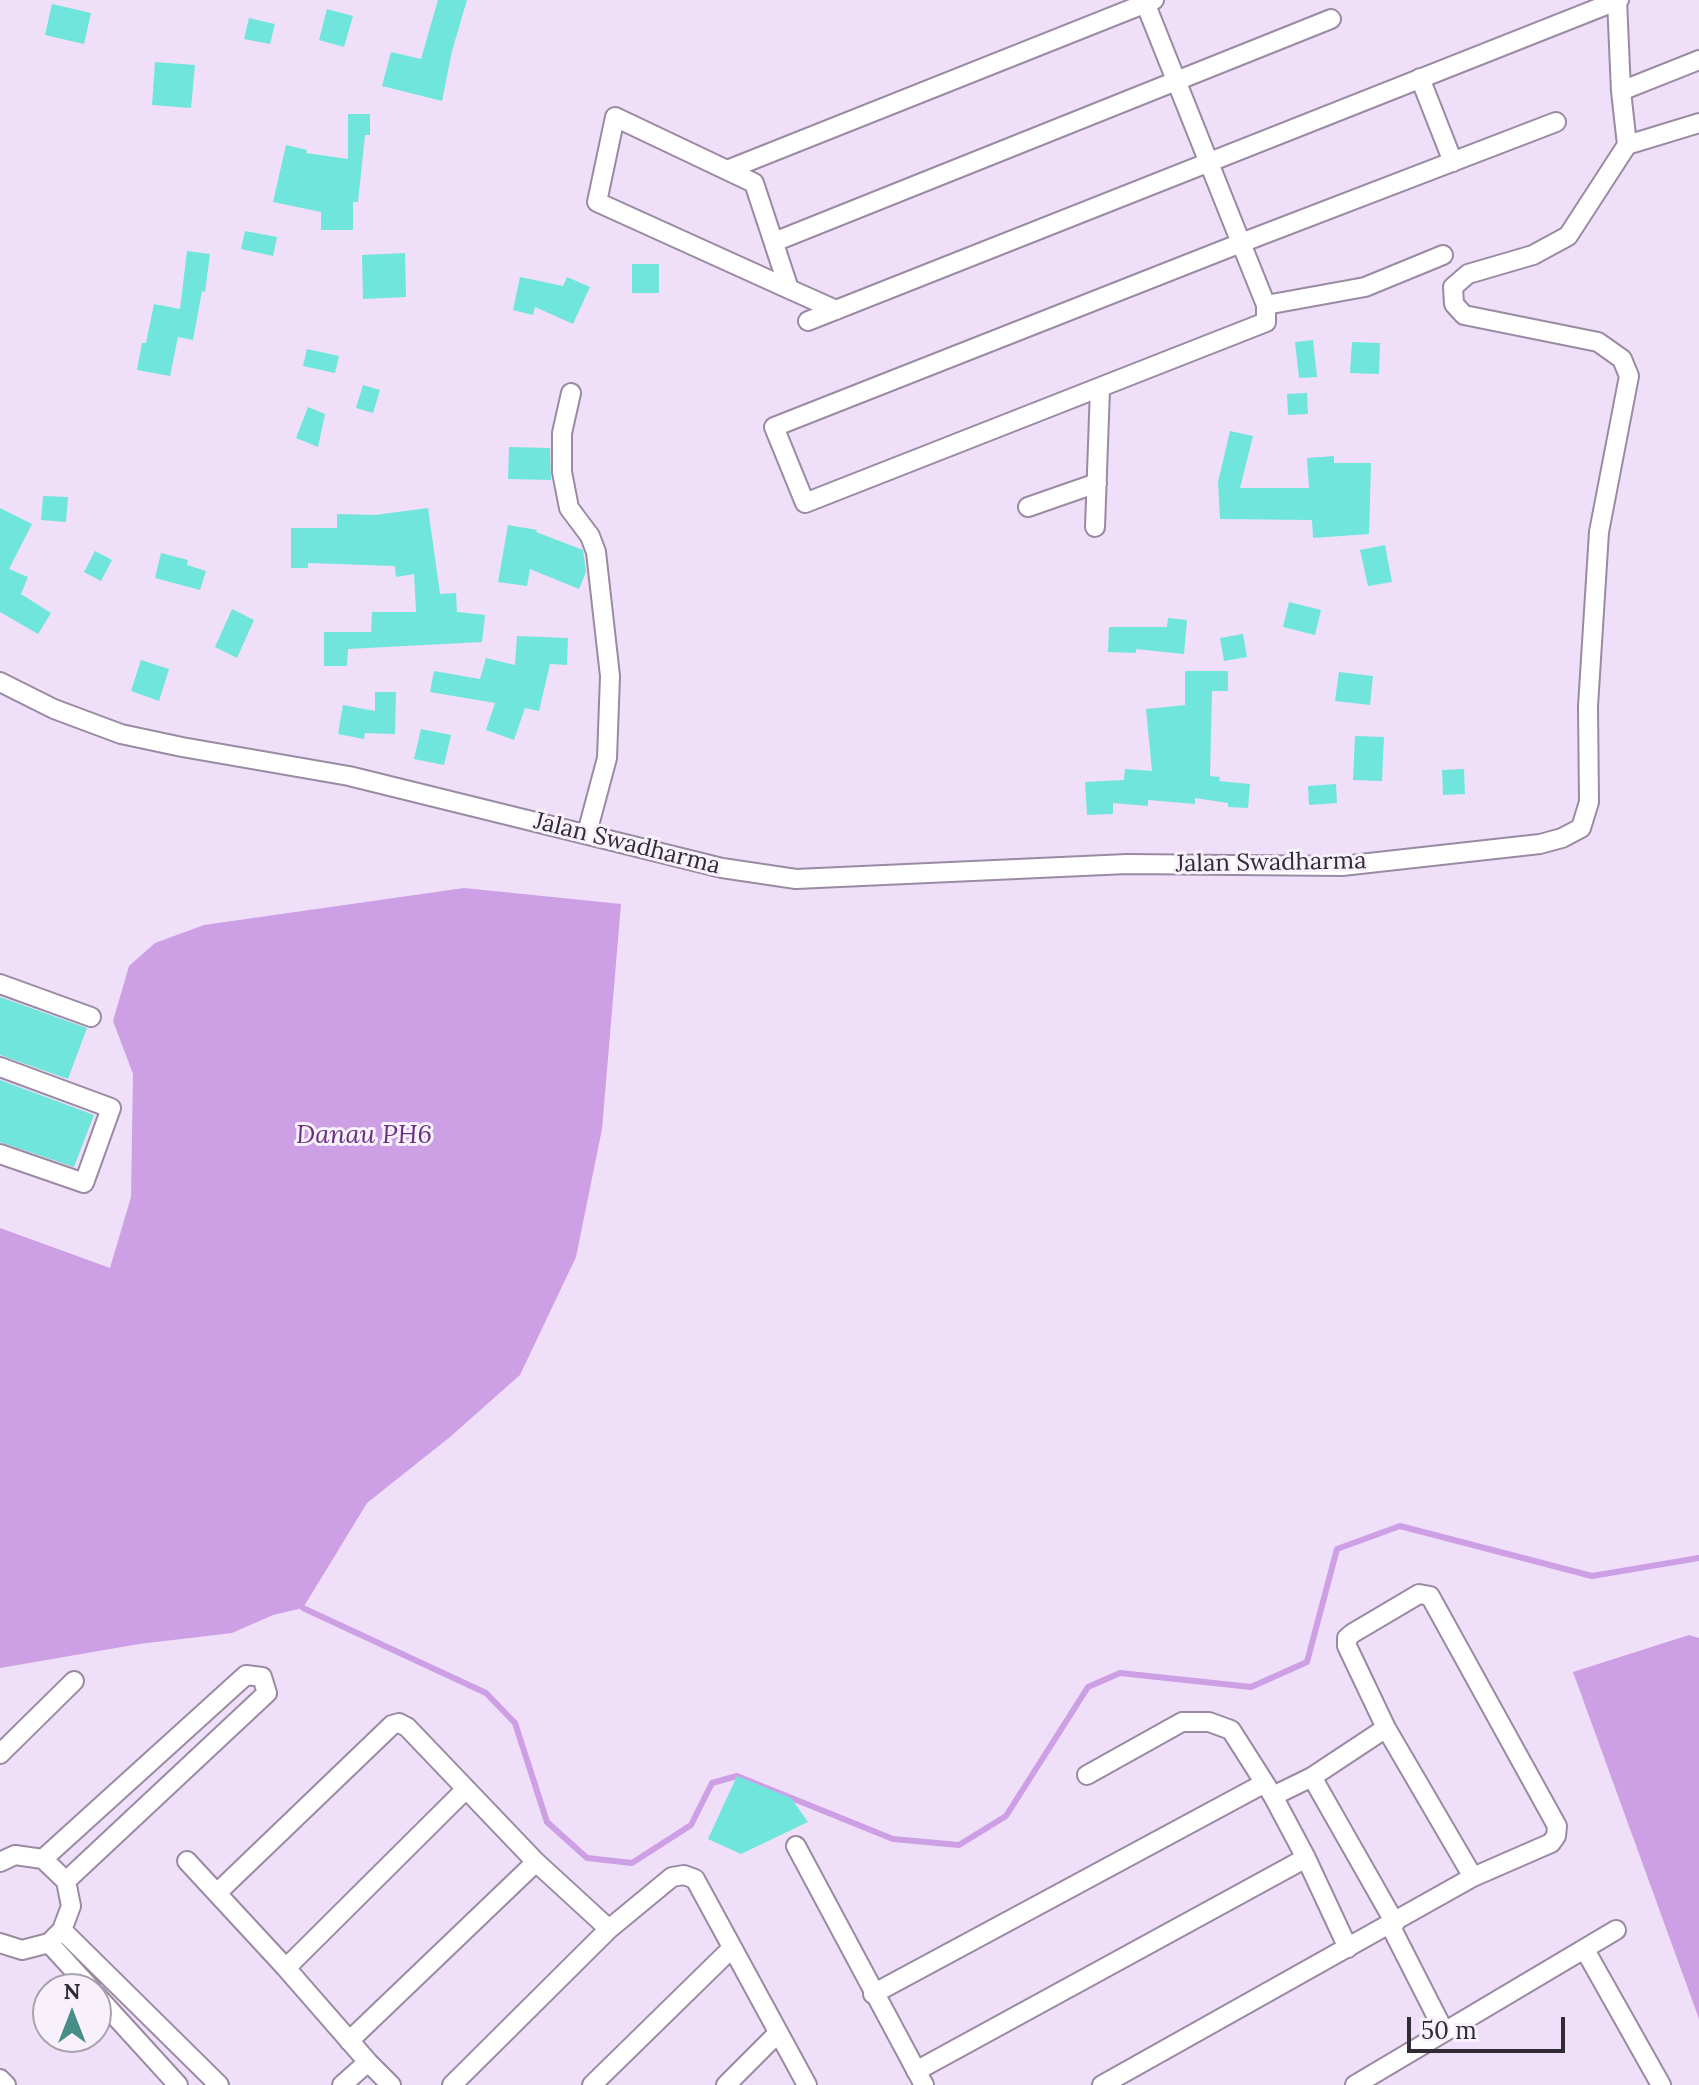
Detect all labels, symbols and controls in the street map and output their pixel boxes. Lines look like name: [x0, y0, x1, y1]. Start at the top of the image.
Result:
street label: Jalan Swadharma: [531, 807, 723, 881]
street label: Jalan Swadharma: [1175, 847, 1367, 879]
water label: Danau PH6: [296, 1120, 432, 1152]
north arrow: [32, 1973, 112, 2053]
text: N: [63, 1977, 81, 2005]
scale bar: [1411, 2001, 1569, 2051]
text: 50 m: [1421, 2015, 1477, 2046]

